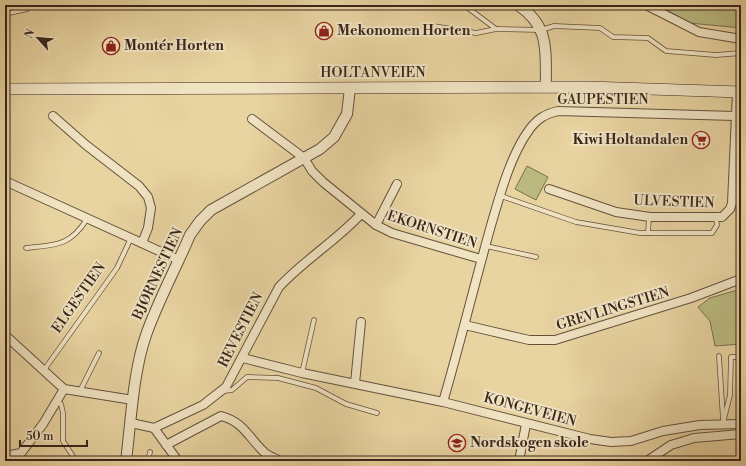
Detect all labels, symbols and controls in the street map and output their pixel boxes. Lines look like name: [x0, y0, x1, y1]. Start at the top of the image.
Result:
north arrow: [18, 18, 58, 58]
shop icon: Mekonomen Horten: [314, 21, 334, 41]
place label: Mekonomen Horten: [337, 22, 471, 40]
text: N: [22, 27, 38, 41]
shop icon: Montér Horten: [101, 36, 121, 56]
place label: Montér Horten: [124, 37, 224, 55]
street label: HOLTANVEIEN: [320, 64, 426, 82]
street label: GAUPESTIEN: [557, 91, 649, 109]
supermarket icon: Kiwi Holtandalen: [691, 130, 711, 150]
place label: Kiwi Holtandalen: [573, 131, 688, 149]
street label: ULVESTIEN: [633, 192, 715, 212]
street label: EKORNSTIEN: [385, 207, 480, 253]
street label: BJØRNESTIEN: [128, 225, 187, 324]
street label: ELGESTIEN: [48, 259, 110, 337]
street label: GREVLINGSTIEN: [554, 283, 672, 335]
street label: REVESTIEN: [214, 289, 268, 370]
street label: KONGEVEIEN: [482, 389, 579, 431]
scale bar: [20, 422, 87, 448]
text: 50 m: [26, 429, 54, 444]
school or university icon: Nordskogen skole: [447, 433, 467, 453]
place label: Nordskogen skole: [470, 434, 589, 452]

